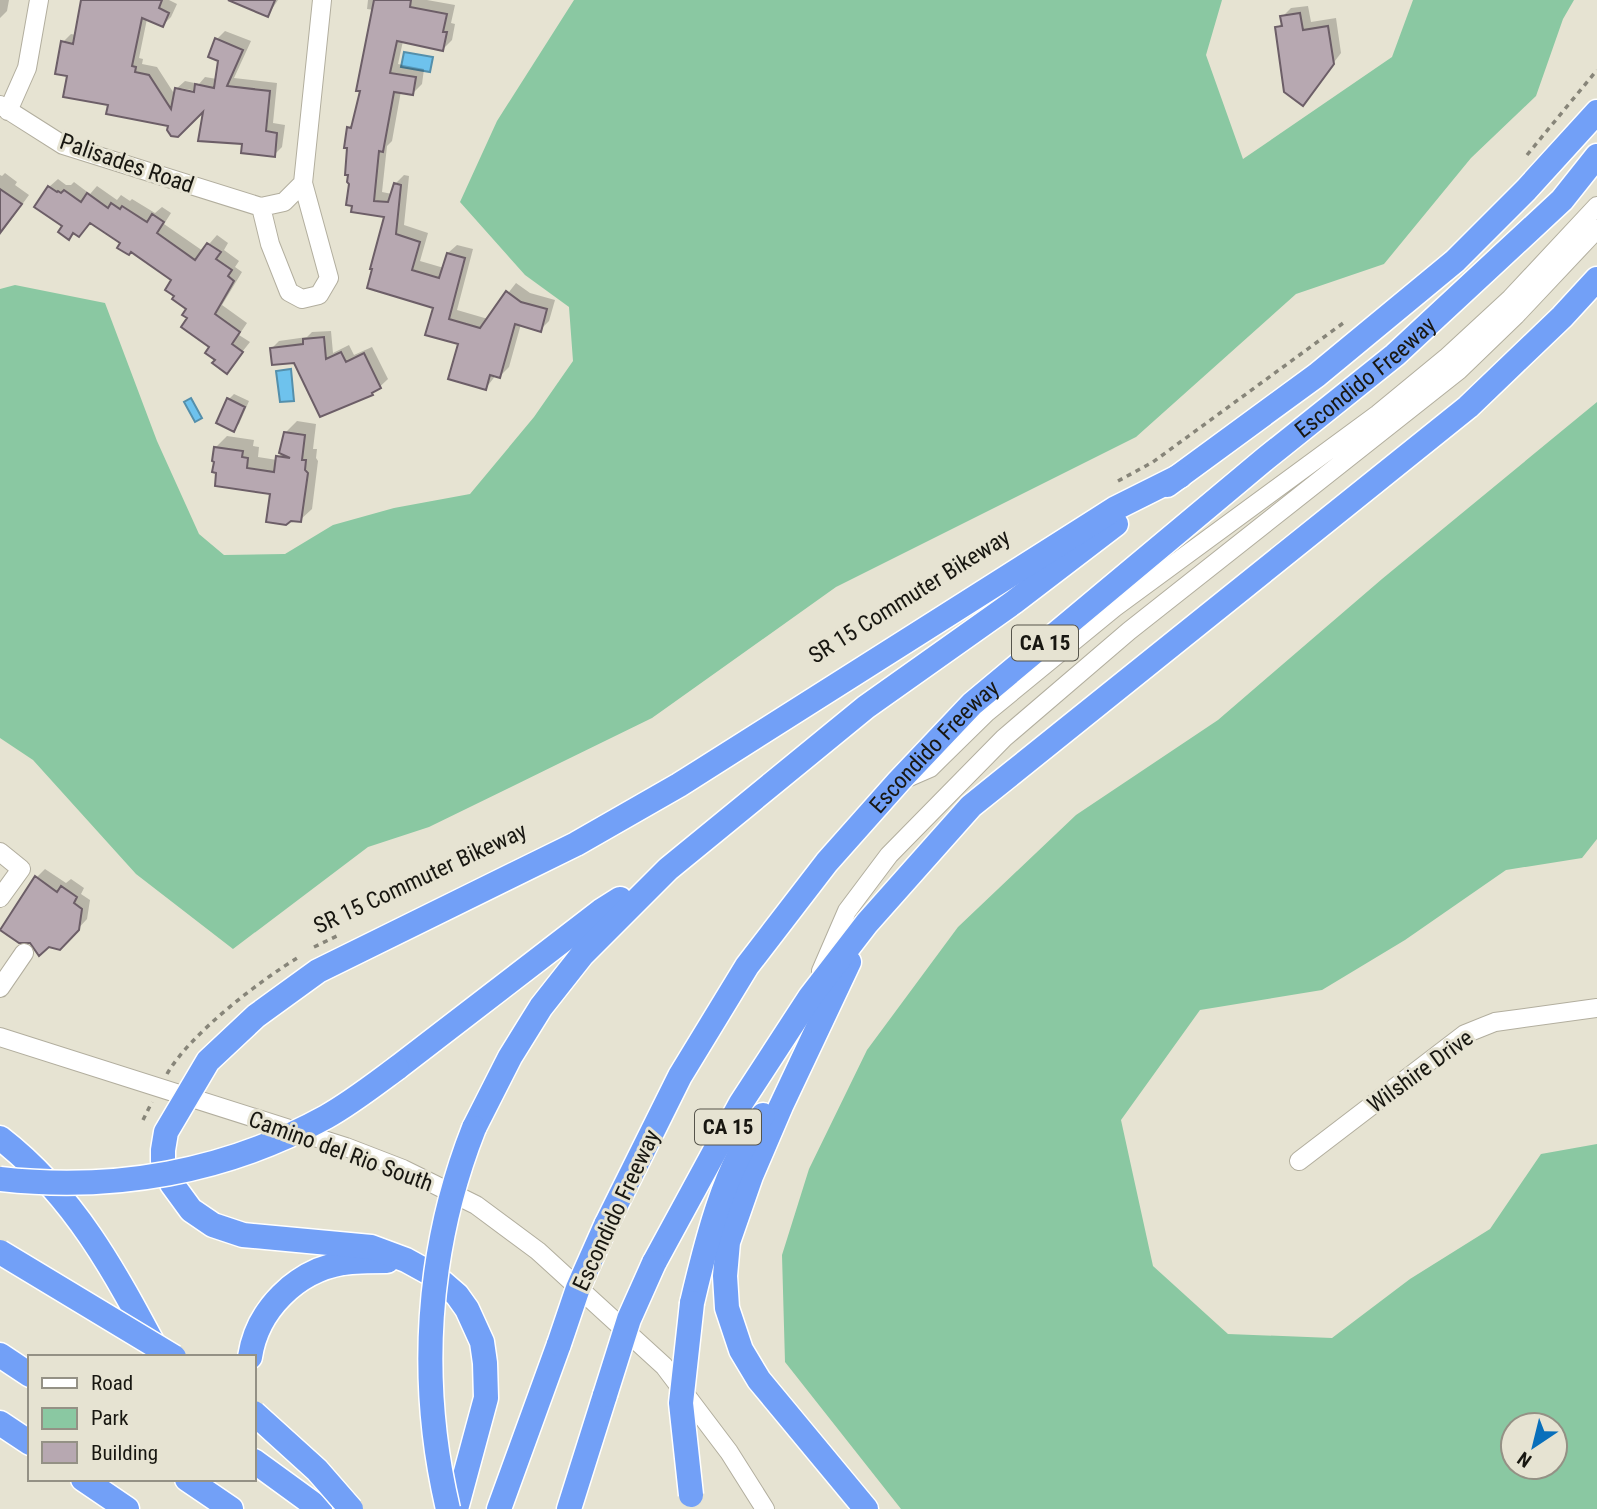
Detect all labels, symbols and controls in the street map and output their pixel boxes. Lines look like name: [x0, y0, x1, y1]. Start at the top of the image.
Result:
street label: Palisades Road: [56, 128, 197, 199]
street label: Escondido Freeway: [1290, 311, 1442, 444]
street label: SR 15 Commuter Bikeway: [804, 523, 1015, 669]
road number: CA 15: [1012, 626, 1078, 660]
street label: Escondido Freeway: [864, 674, 1005, 819]
street label: SR 15 Commuter Bikeway: [309, 817, 531, 940]
street label: Wilshire Drive: [1362, 1024, 1478, 1119]
street label: Camino del Rio South: [245, 1106, 437, 1197]
road number: CA 15: [695, 1110, 761, 1144]
street label: Escondido Freeway: [567, 1125, 666, 1295]
legend: [28, 1355, 256, 1481]
text: Road: [91, 1371, 133, 1395]
text: Park: [91, 1406, 129, 1430]
north arrow: [1499, 1411, 1569, 1481]
text: Building: [91, 1441, 158, 1465]
text: N: [1513, 1447, 1536, 1472]

